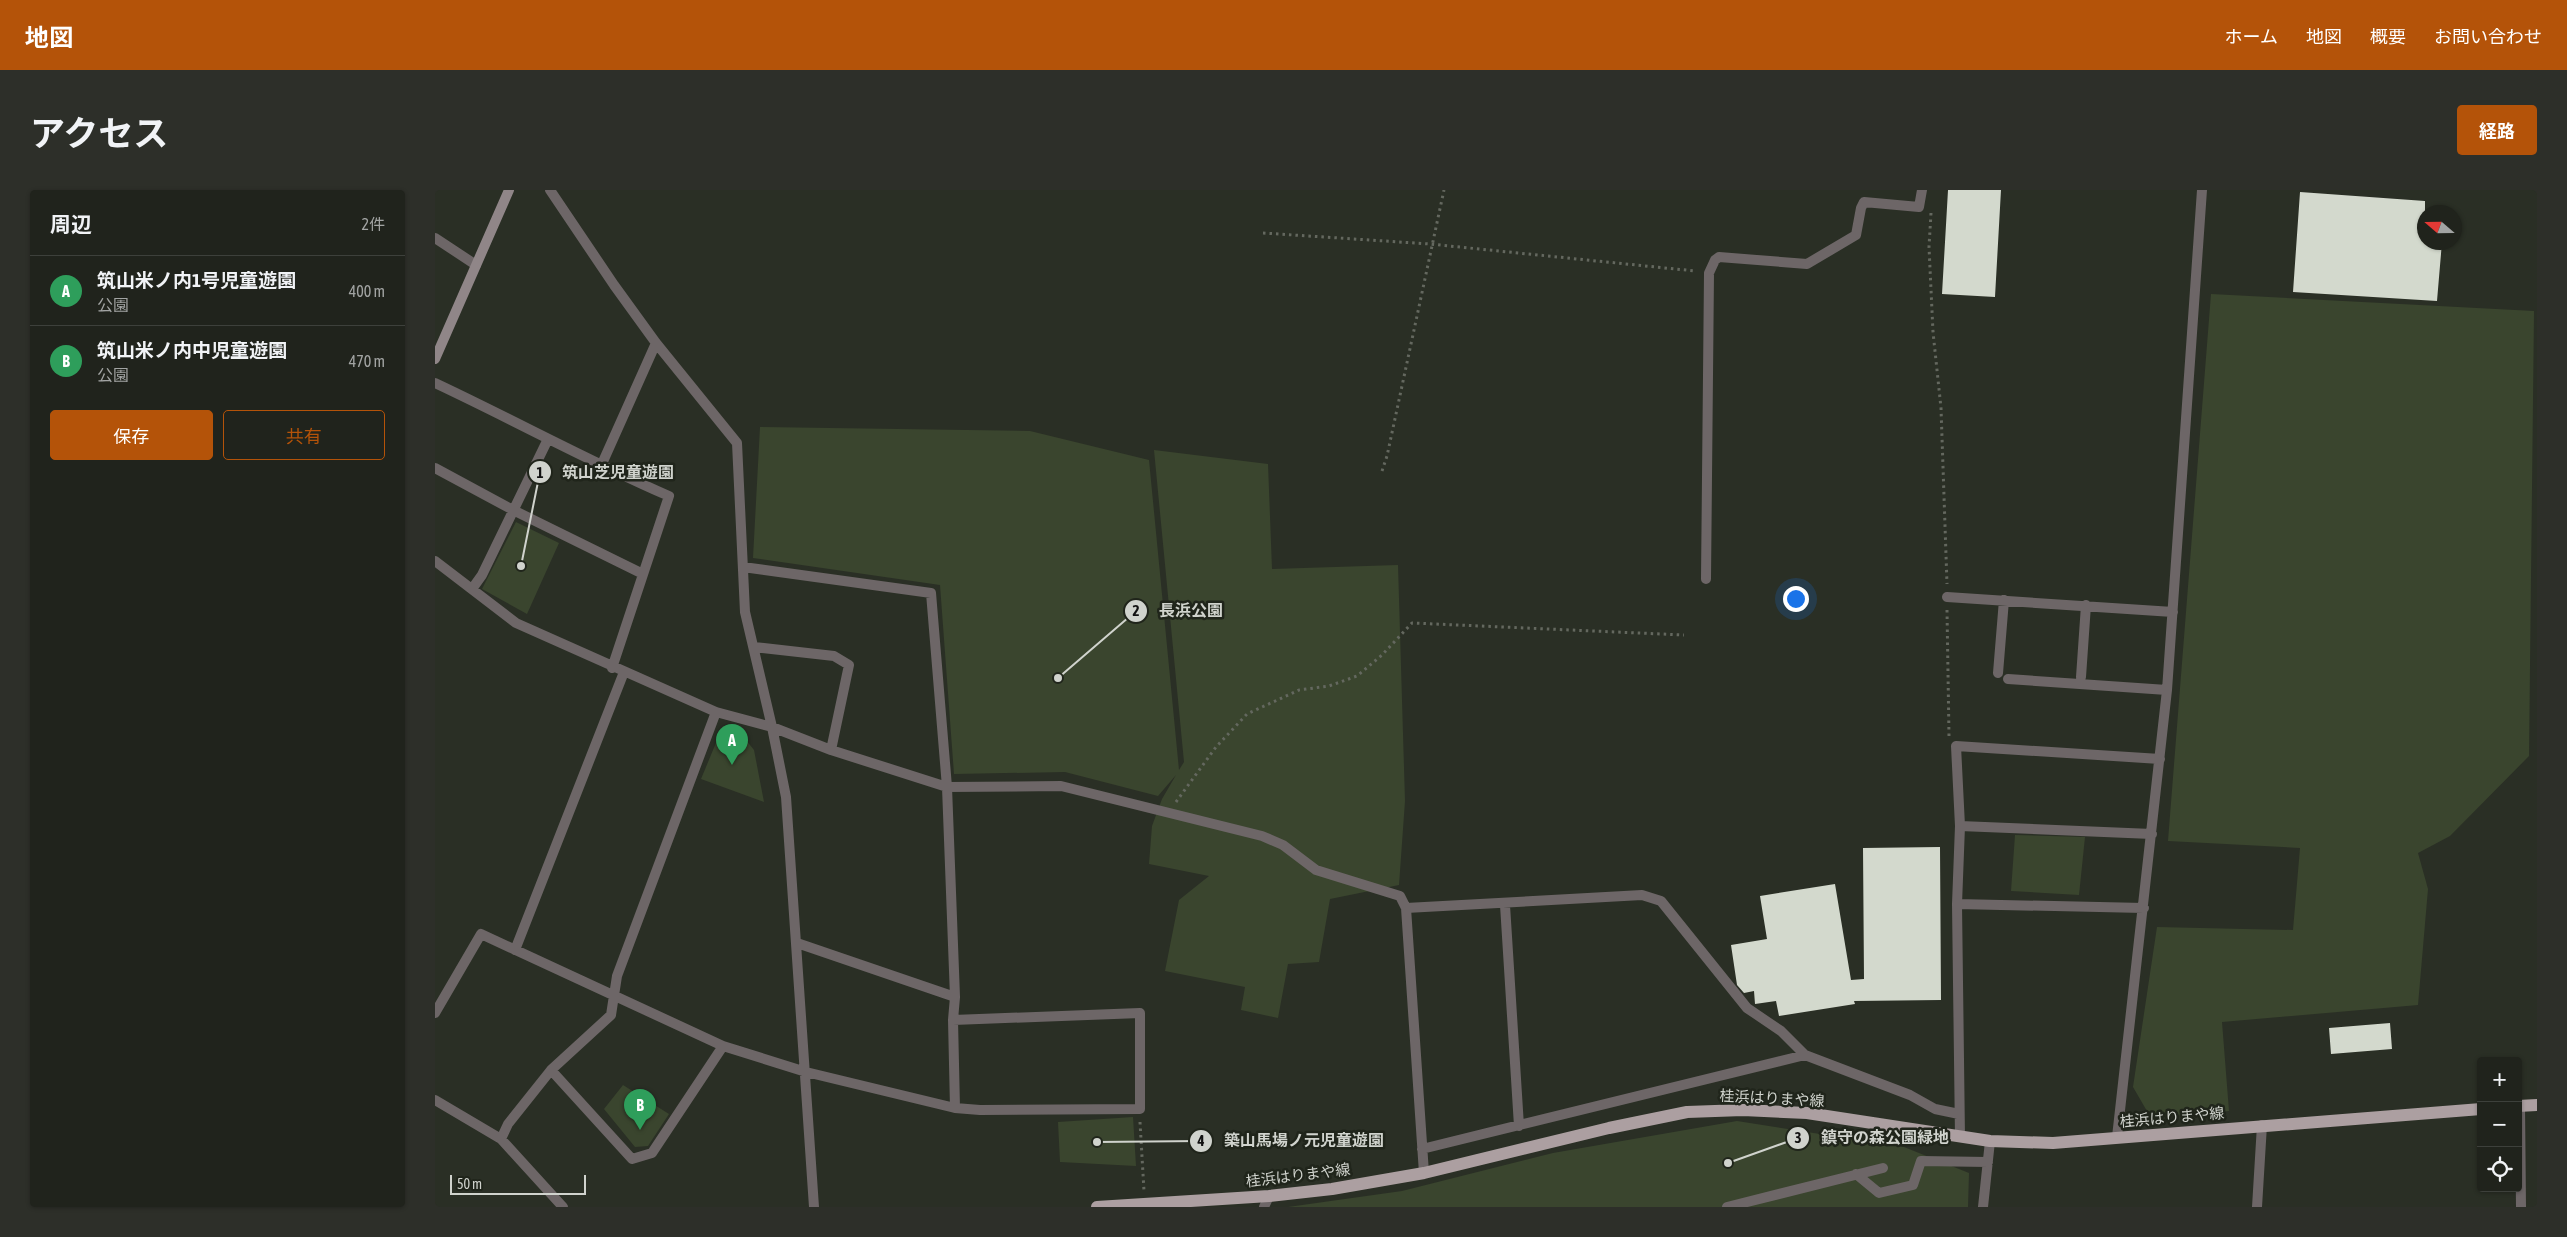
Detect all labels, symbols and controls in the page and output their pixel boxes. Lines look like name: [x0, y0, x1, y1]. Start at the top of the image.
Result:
text: 地図: [25, 24, 73, 51]
text: ホーム: [2225, 26, 2278, 47]
text: 地図: [2306, 26, 2342, 47]
text: 概要: [2370, 26, 2406, 47]
text: お問い合わせ: [2434, 26, 2542, 47]
button: 経路: [2457, 105, 2537, 155]
text: アクセス: [30, 113, 168, 153]
north arrow: [2417, 205, 2462, 250]
text: 周辺: [50, 212, 92, 236]
text: 2件: [361, 215, 385, 233]
text: 筑山米ノ内1号児童遊園: [97, 269, 296, 291]
text: A: [62, 282, 70, 300]
text: 400 m: [349, 282, 385, 300]
text: 公園: [97, 296, 129, 314]
text: 筑山米ノ内中児童遊園: [97, 339, 287, 361]
text: B: [62, 352, 70, 370]
text: 470 m: [349, 352, 385, 370]
text: 公園: [97, 366, 129, 384]
button: 保存: [50, 410, 213, 460]
button: 共有: [223, 410, 385, 460]
callout: 筑山芝児童遊園: [527, 457, 684, 488]
text: 筑山芝児童遊園: [562, 463, 674, 481]
text: 1: [536, 464, 544, 481]
your location: [1783, 586, 1809, 612]
callout: 長浜公園: [1124, 595, 1233, 626]
text: 長浜公園: [1159, 601, 1223, 619]
text: 2: [1132, 602, 1140, 619]
pin: A: [716, 724, 748, 765]
map controls: [2477, 1057, 2522, 1192]
button: +: [2477, 1057, 2522, 1102]
street label: 桂浜はりまや線: [1719, 1087, 1825, 1109]
pin: B: [624, 1089, 656, 1130]
button: −: [2477, 1102, 2522, 1147]
street label: 桂浜はりまや線: [2119, 1104, 2225, 1130]
callout: 鎮守の森公園緑地: [1786, 1122, 1959, 1153]
callout: 築山馬場ノ元児童遊園: [1189, 1125, 1394, 1156]
text: 鎮守の森公園緑地: [1821, 1128, 1949, 1146]
text: 3: [1794, 1129, 1802, 1146]
text: 築山馬場ノ元児童遊園: [1224, 1131, 1384, 1149]
text: 4: [1196, 1132, 1205, 1149]
button: locate: [2477, 1147, 2522, 1192]
street label: 桂浜はりまや線: [1245, 1160, 1351, 1190]
scale bar: [450, 1172, 586, 1195]
text: 50 m: [457, 1176, 482, 1192]

